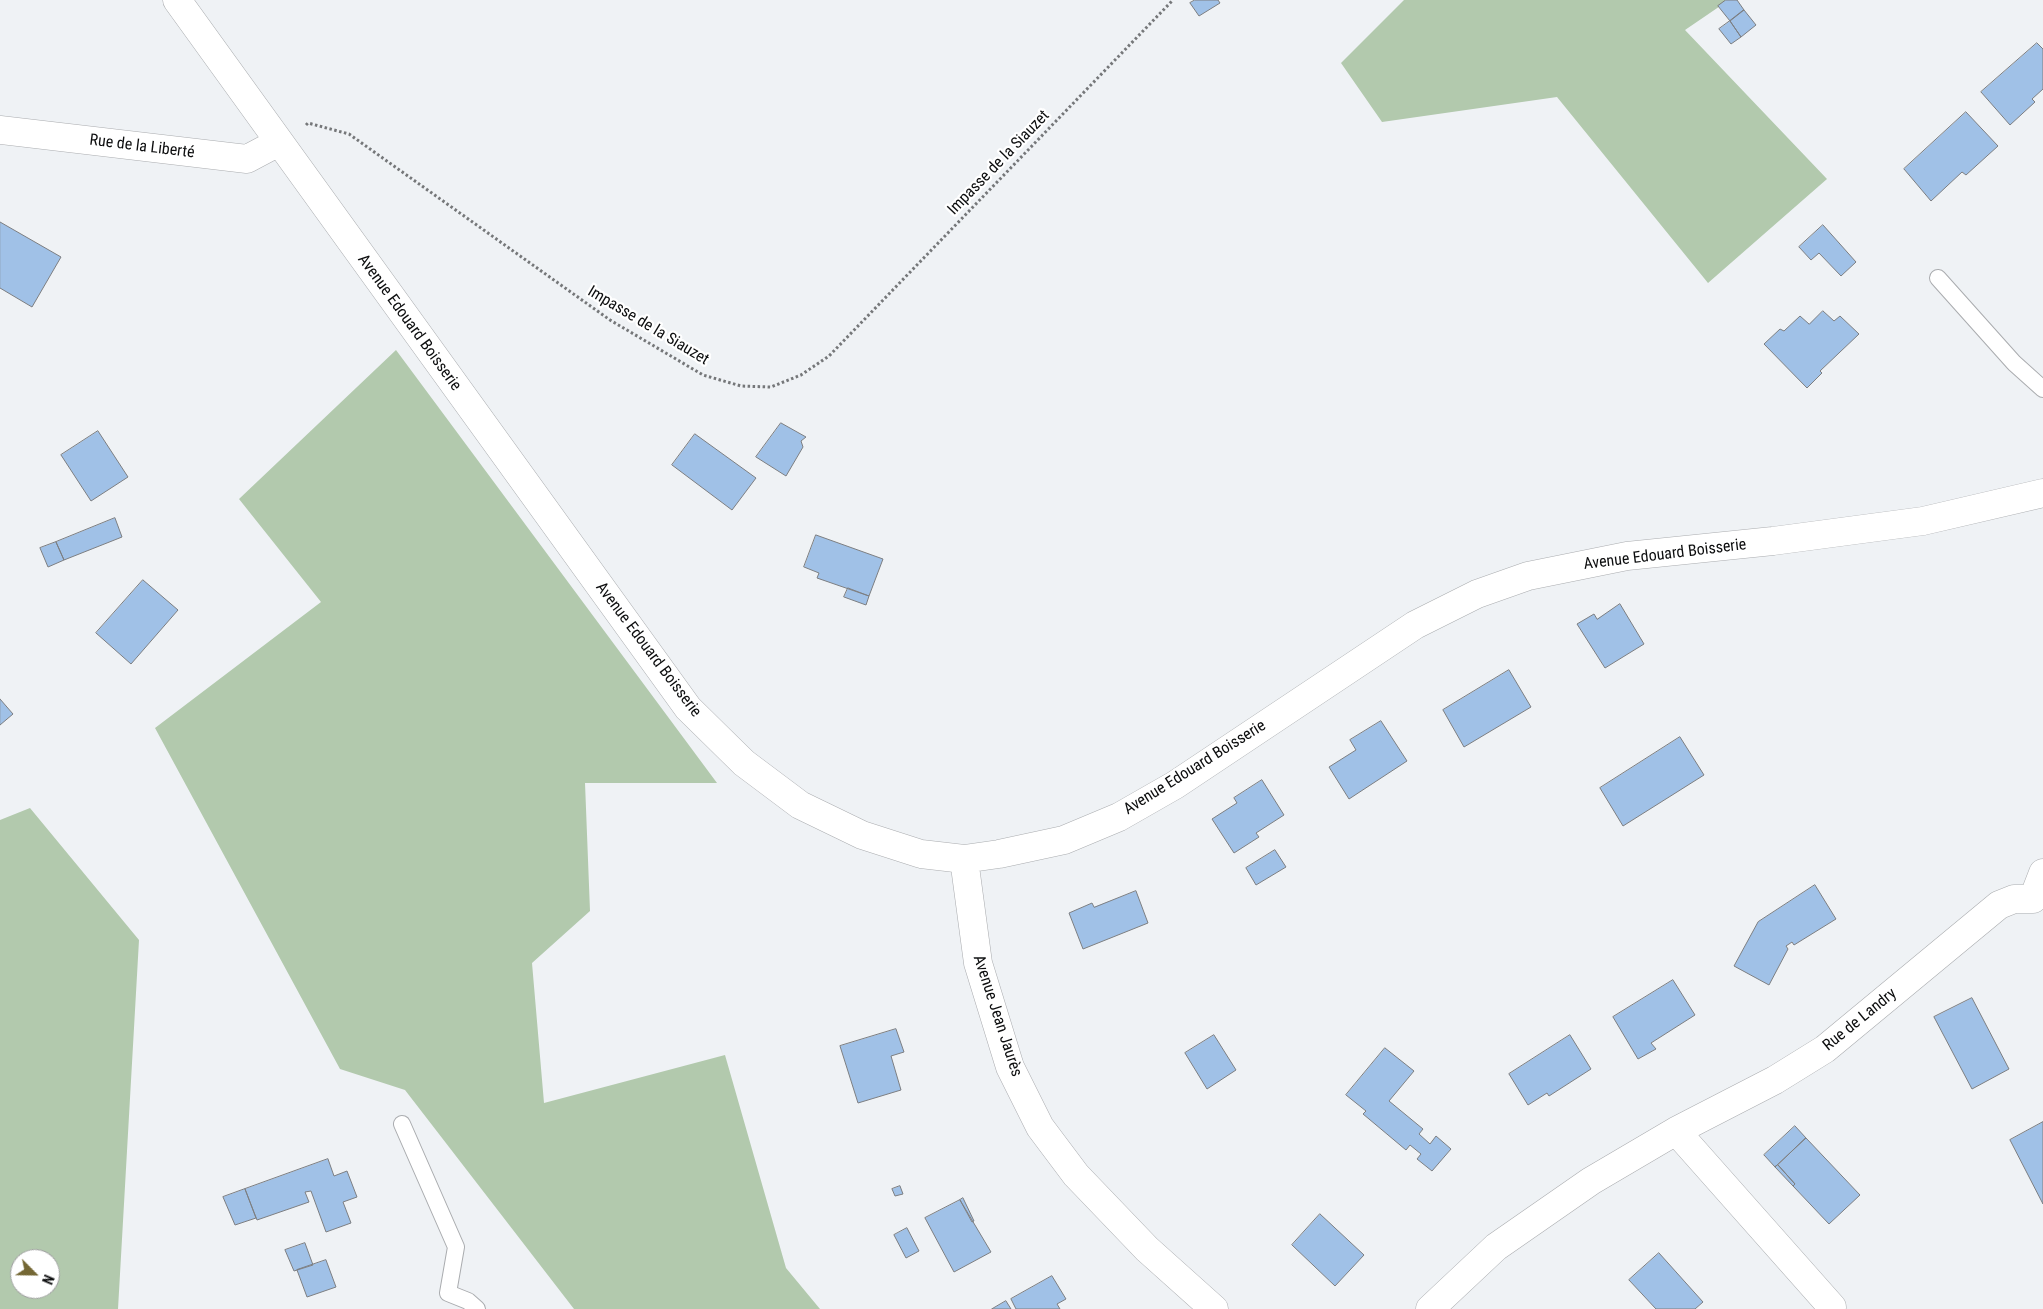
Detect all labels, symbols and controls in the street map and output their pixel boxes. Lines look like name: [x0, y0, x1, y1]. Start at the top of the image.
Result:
street label: Impasse de la Siauzet: [944, 107, 1054, 219]
street label: Rue de la Liberté: [88, 131, 196, 163]
street label: Avenue Edouard Boisserie: [353, 251, 465, 395]
street label: Impasse de la Siauzet: [584, 282, 712, 370]
street label: Avenue Edouard Boisserie: [1583, 535, 1747, 575]
street label: Avenue Edouard Boisserie: [591, 579, 705, 721]
street label: Avenue Edouard Boisserie: [1120, 716, 1270, 820]
street label: Avenue Jean Jaurès: [968, 953, 1026, 1079]
street label: Rue de Landry: [1819, 984, 1901, 1056]
north arrow: [10, 1249, 60, 1299]
text: N: [39, 1272, 57, 1287]

